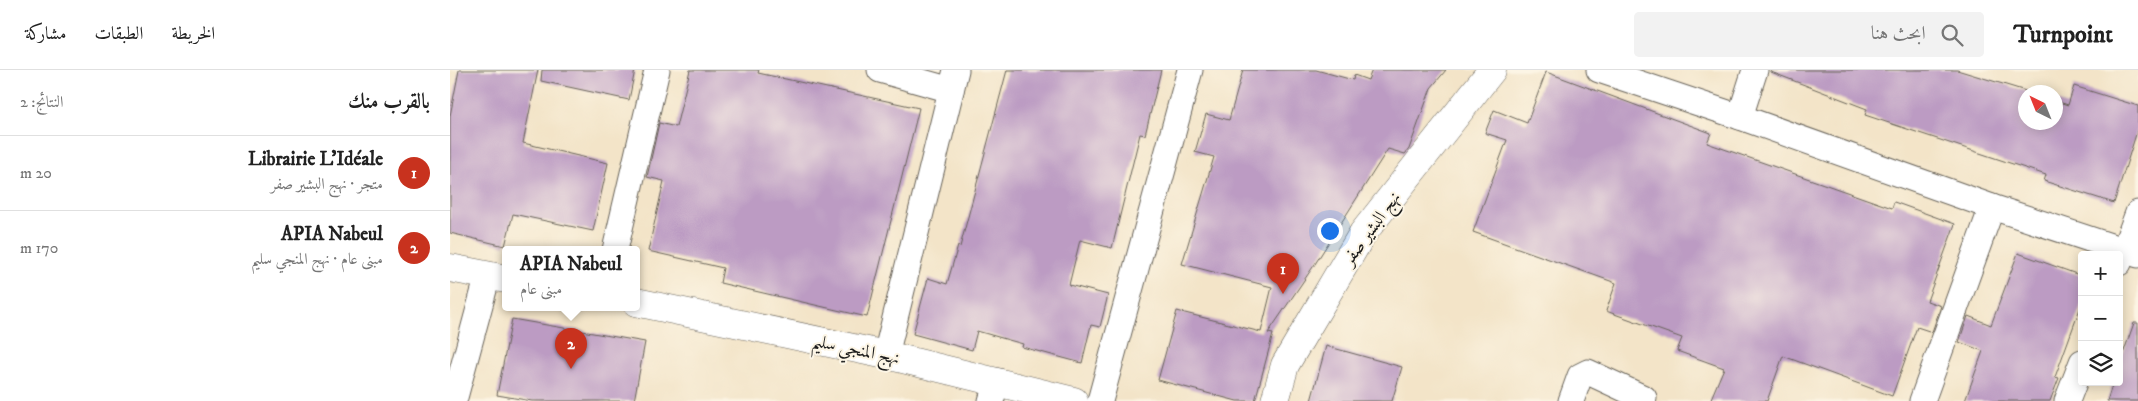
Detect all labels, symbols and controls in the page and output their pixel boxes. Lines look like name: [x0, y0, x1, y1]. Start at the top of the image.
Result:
search box: [1634, 12, 1984, 57]
text: Turnpoint: [2014, 20, 2113, 50]
icon: search: [1938, 21, 1966, 49]
text: ابحث هنا: [1871, 22, 1926, 45]
text: مشاركة: [25, 23, 66, 45]
text: الطبقات: [94, 23, 143, 45]
text: الخريطة: [171, 23, 215, 45]
north arrow: [2018, 85, 2063, 130]
text: بالقرب منك: [348, 89, 430, 115]
text: النتائج: 2: [20, 92, 64, 112]
text: Librairie L'Idéale: [248, 148, 383, 171]
text: 20 m: [20, 163, 52, 183]
text: 1: [411, 163, 417, 183]
text: متجر · نهج البشير صفر: [271, 174, 383, 194]
street label: نهج البشير صفر: [1336, 187, 1409, 274]
your location: [1317, 218, 1343, 244]
text: APIA Nabeul: [281, 223, 383, 246]
text: 170 m: [20, 238, 58, 258]
text: 2: [410, 238, 418, 258]
popup: [502, 246, 640, 311]
text: مبنى عام · نهج المنجي سليم: [251, 249, 383, 269]
map controls: [2078, 251, 2123, 386]
button: +: [2078, 251, 2123, 296]
text: APIA Nabeul: [520, 253, 622, 276]
pin: 1: [1267, 253, 1299, 294]
text: مبنى عام: [520, 279, 562, 299]
button: −: [2078, 296, 2123, 341]
pin: 2: [555, 328, 587, 369]
street label: نهج المنجي سليم: [809, 330, 902, 376]
button: layers: [2078, 341, 2123, 386]

